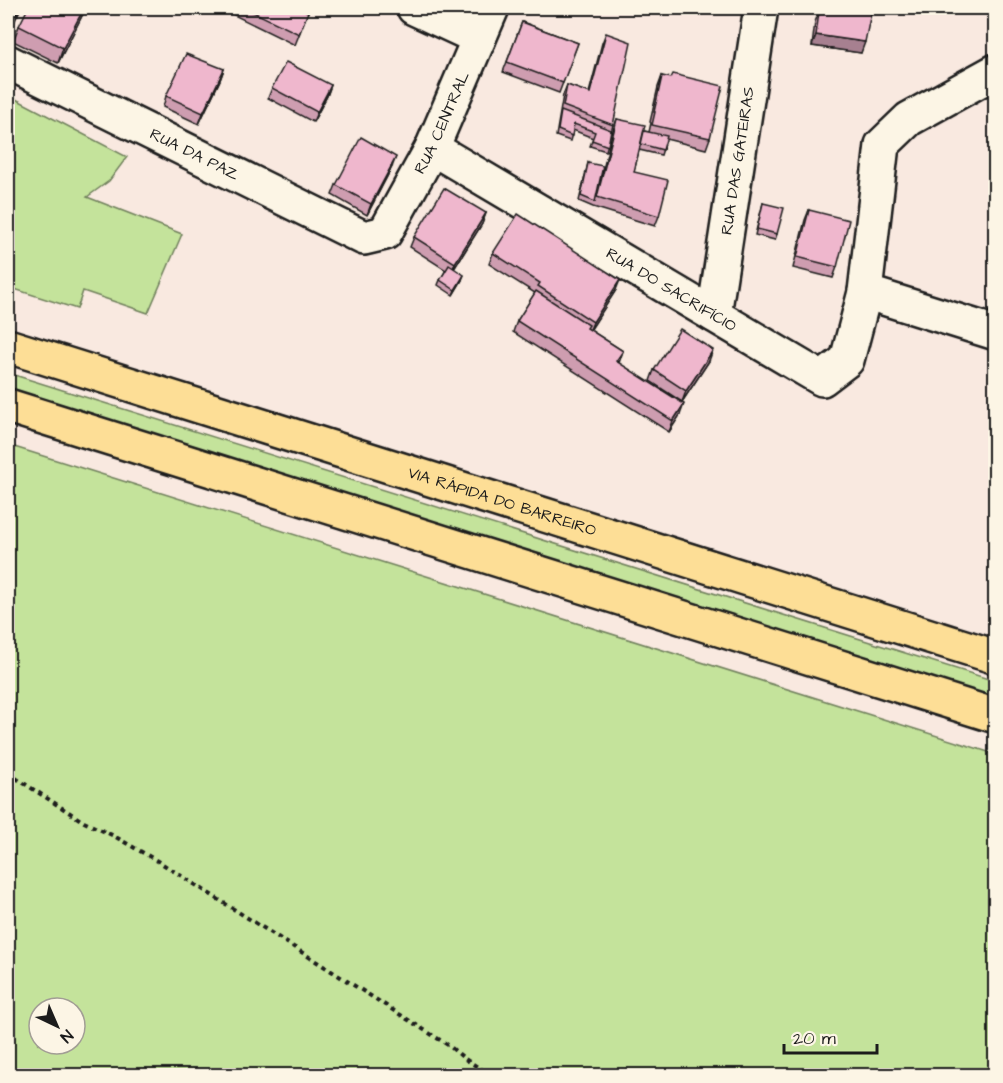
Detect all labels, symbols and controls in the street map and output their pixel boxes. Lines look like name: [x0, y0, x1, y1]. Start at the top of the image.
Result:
street label: RUA CENTRAL: [409, 68, 475, 178]
street label: RUA DAS GATEIRAS: [715, 85, 760, 236]
street label: RUA DA PAZ: [146, 123, 243, 186]
street label: RUA DO SACRIFÍCIO: [602, 242, 741, 337]
street label: VIA RÁPIDA DO BARREIRO: [405, 462, 599, 542]
north arrow: [27, 996, 87, 1056]
scale bar: [784, 1017, 877, 1055]
text: N: [55, 1025, 78, 1047]
text: 20 m: [793, 1026, 836, 1051]

